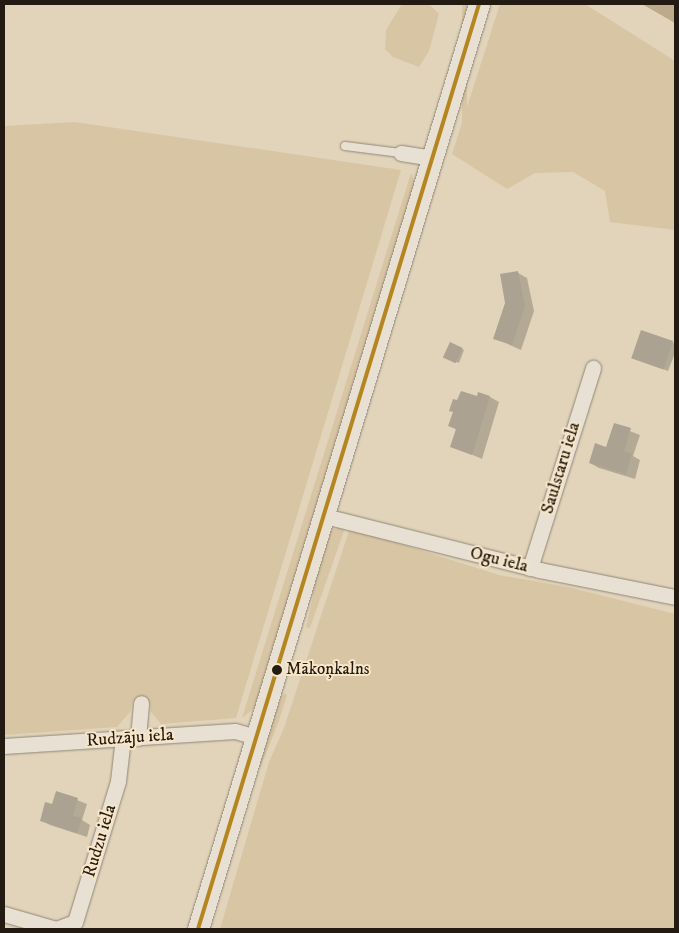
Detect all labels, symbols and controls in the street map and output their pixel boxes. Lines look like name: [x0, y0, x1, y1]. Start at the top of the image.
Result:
street label: Saulstaru iela: [537, 419, 585, 517]
street label: Ogu iela: [468, 542, 530, 578]
place label: Mākoņkalns: [286, 660, 369, 680]
marker: Mākoņkalns: [272, 665, 282, 675]
street label: Rudzāju iela: [86, 724, 174, 752]
street label: Rudzu iela: [79, 802, 121, 880]

